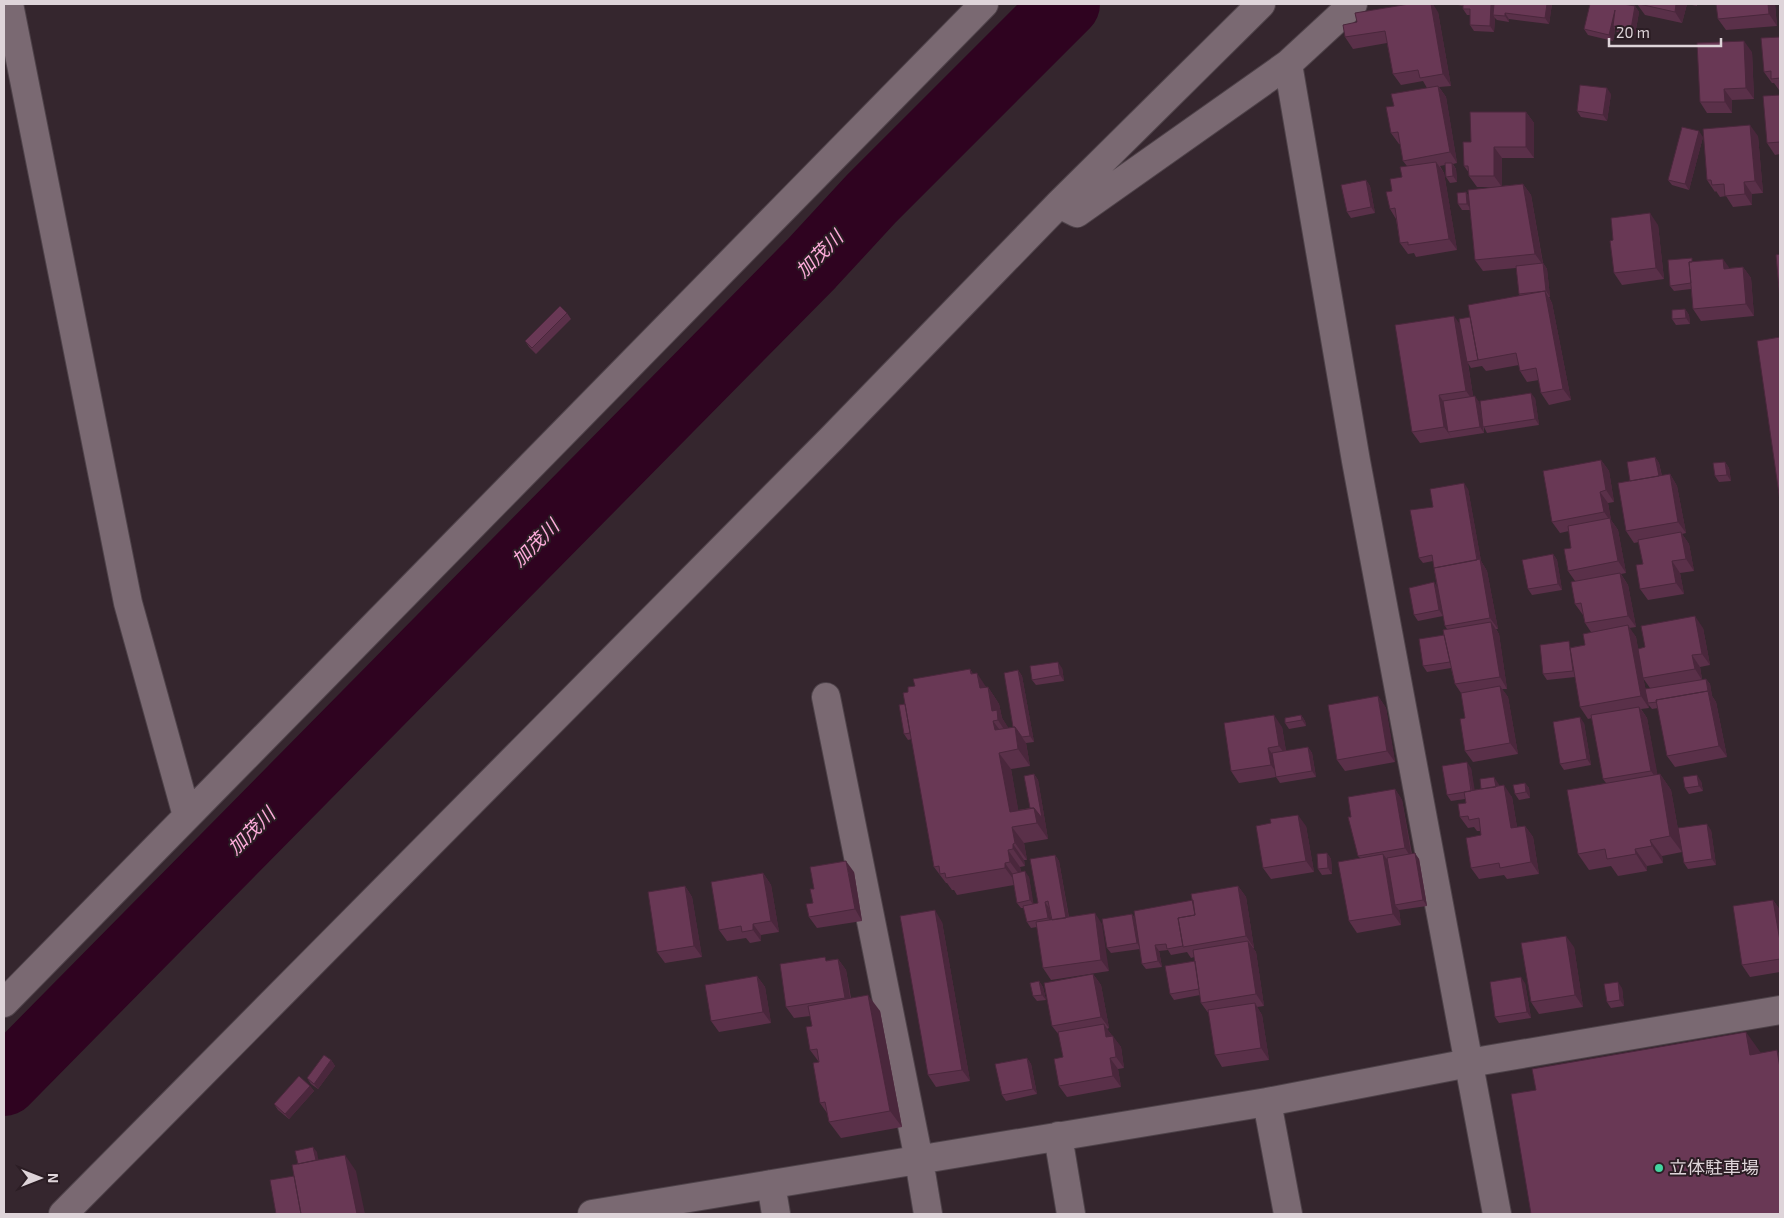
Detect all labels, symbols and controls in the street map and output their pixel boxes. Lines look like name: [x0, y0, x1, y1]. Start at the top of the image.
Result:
scale bar: [1609, 15, 1722, 47]
text: 20 m: [1616, 23, 1650, 41]
water label: 加茂川: [790, 224, 848, 282]
water label: 加茂川: [506, 513, 564, 571]
water label: 加茂川: [222, 801, 280, 859]
north arrow: [15, 1153, 65, 1203]
place label: 立体駐車場: [1669, 1156, 1759, 1178]
marker: 立体駐車場: [1653, 1162, 1665, 1174]
text: N: [45, 1173, 62, 1183]

